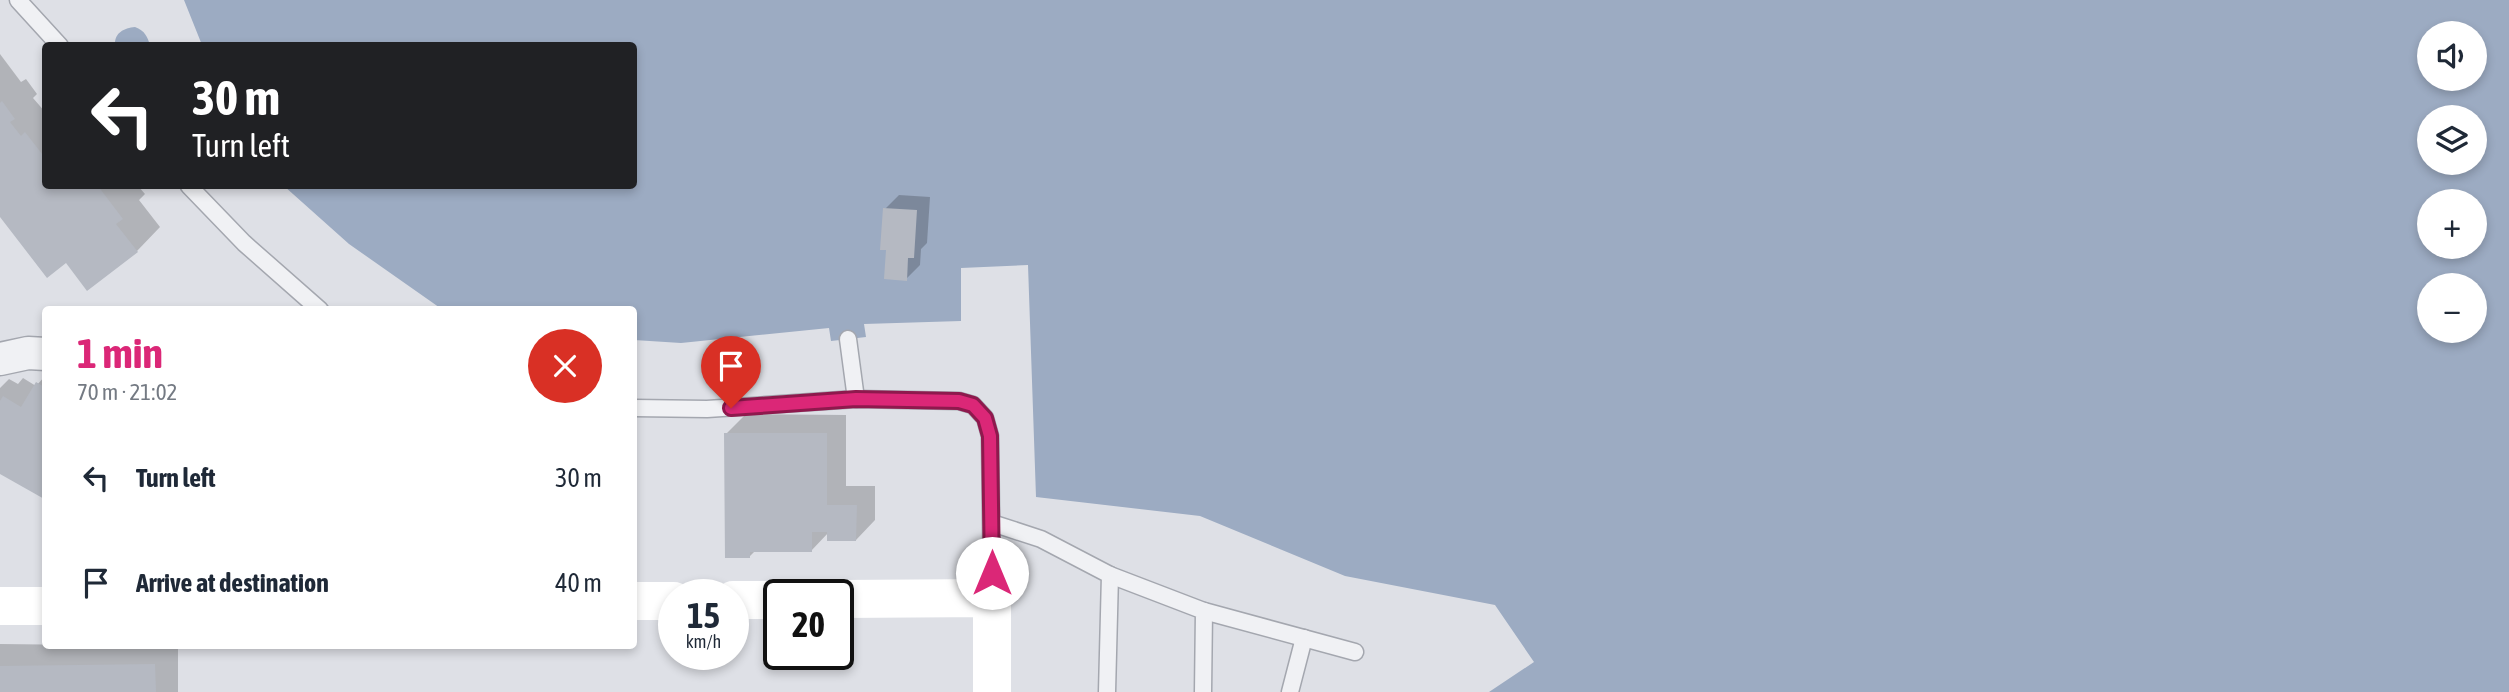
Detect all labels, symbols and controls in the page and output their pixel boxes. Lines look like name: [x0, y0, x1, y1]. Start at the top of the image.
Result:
map controls: [2417, 21, 2487, 343]
button: sound: [2417, 21, 2487, 91]
text: 30 m: [192, 69, 280, 125]
icon: left: [77, 70, 168, 161]
button: layers: [2417, 105, 2487, 175]
text: Turn left: [192, 127, 290, 164]
button: +: [2417, 189, 2487, 259]
button: −: [2417, 273, 2487, 343]
text: 1 min: [77, 329, 163, 377]
button: close: [528, 329, 602, 403]
pin: [701, 336, 761, 408]
icon: arrive: [712, 347, 750, 385]
text: 70 m · 21:02: [77, 379, 177, 405]
icon: left: [77, 459, 115, 497]
text: Turn left: [136, 463, 216, 493]
text: 30 m: [555, 463, 602, 493]
position arrow: [955, 536, 1029, 610]
icon: arrive: [77, 564, 115, 602]
text: Arrive at destination: [136, 568, 329, 598]
text: 40 m: [555, 568, 602, 598]
speed limit sign: 20: [763, 579, 854, 670]
text: 15: [687, 595, 720, 635]
text: km/h: [686, 631, 721, 652]

